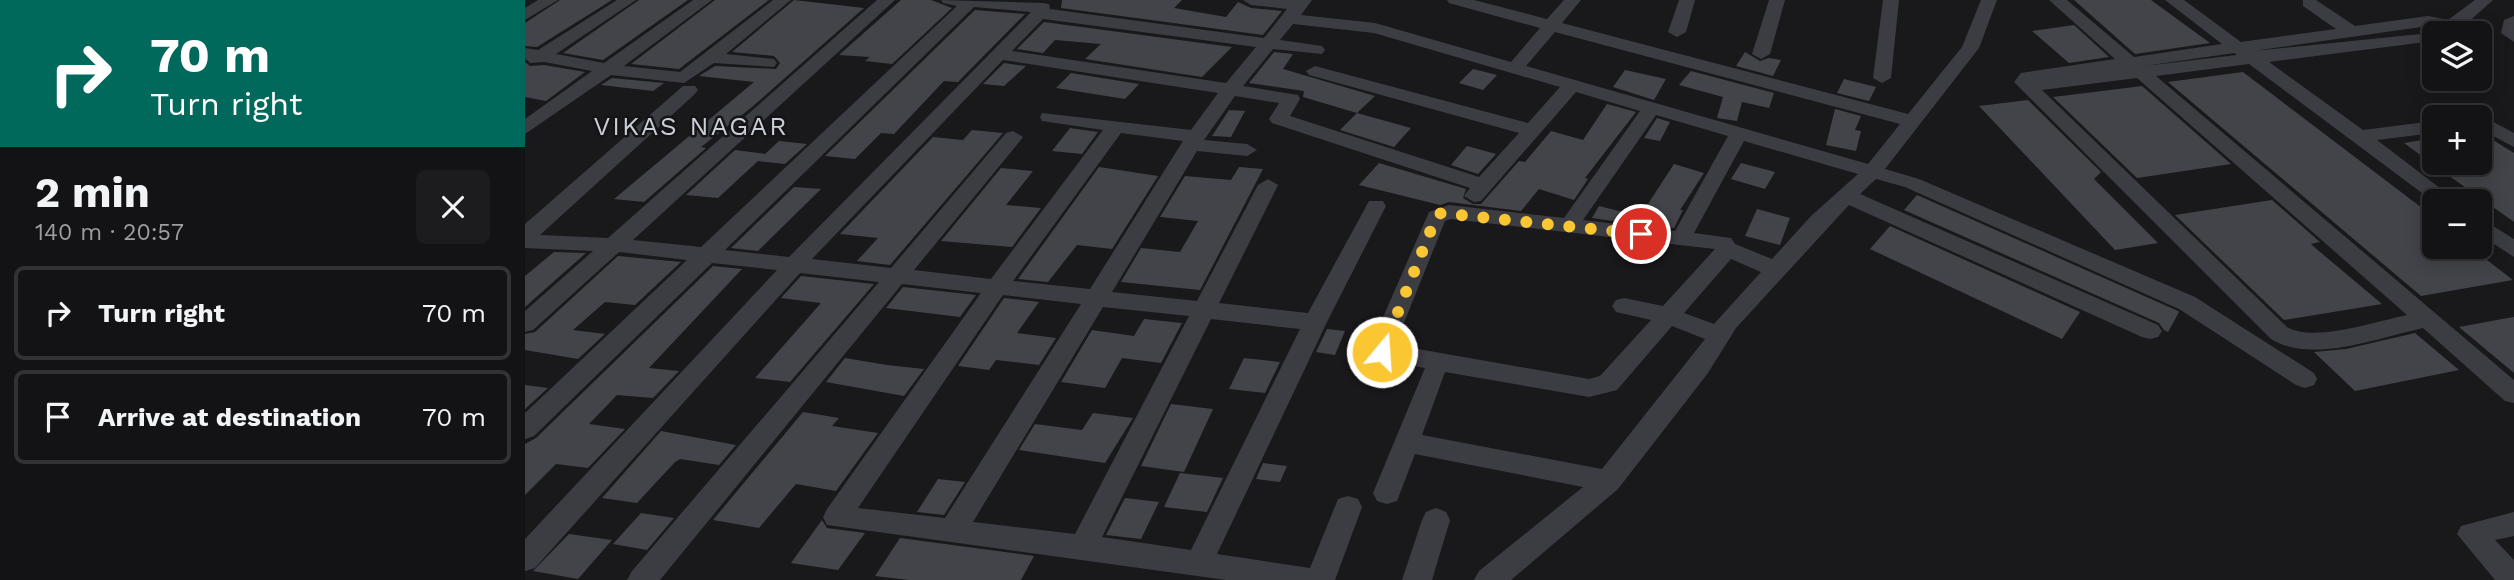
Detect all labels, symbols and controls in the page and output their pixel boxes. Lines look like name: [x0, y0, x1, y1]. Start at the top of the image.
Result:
map controls: [2422, 21, 2492, 259]
button: layers: [2422, 21, 2492, 91]
text: 70 m: [150, 26, 270, 84]
icon: right: [35, 28, 126, 119]
text: Turn right: [150, 85, 302, 123]
button: +: [2422, 105, 2492, 175]
district label: VIKAS NAGAR: [593, 111, 789, 141]
text: 2 min: [35, 168, 150, 217]
button: close: [416, 170, 490, 244]
button: −: [2422, 189, 2492, 259]
pin: [1611, 204, 1671, 264]
icon: arrive: [1622, 215, 1660, 253]
text: 140 m · 20:57: [35, 219, 184, 246]
icon: right: [39, 294, 77, 332]
text: Turn right: [98, 298, 225, 328]
text: 70 m: [422, 298, 486, 328]
position arrow: [1345, 315, 1419, 389]
icon: arrive: [39, 398, 77, 436]
text: Arrive at destination: [98, 402, 361, 432]
text: 70 m: [422, 402, 486, 432]

